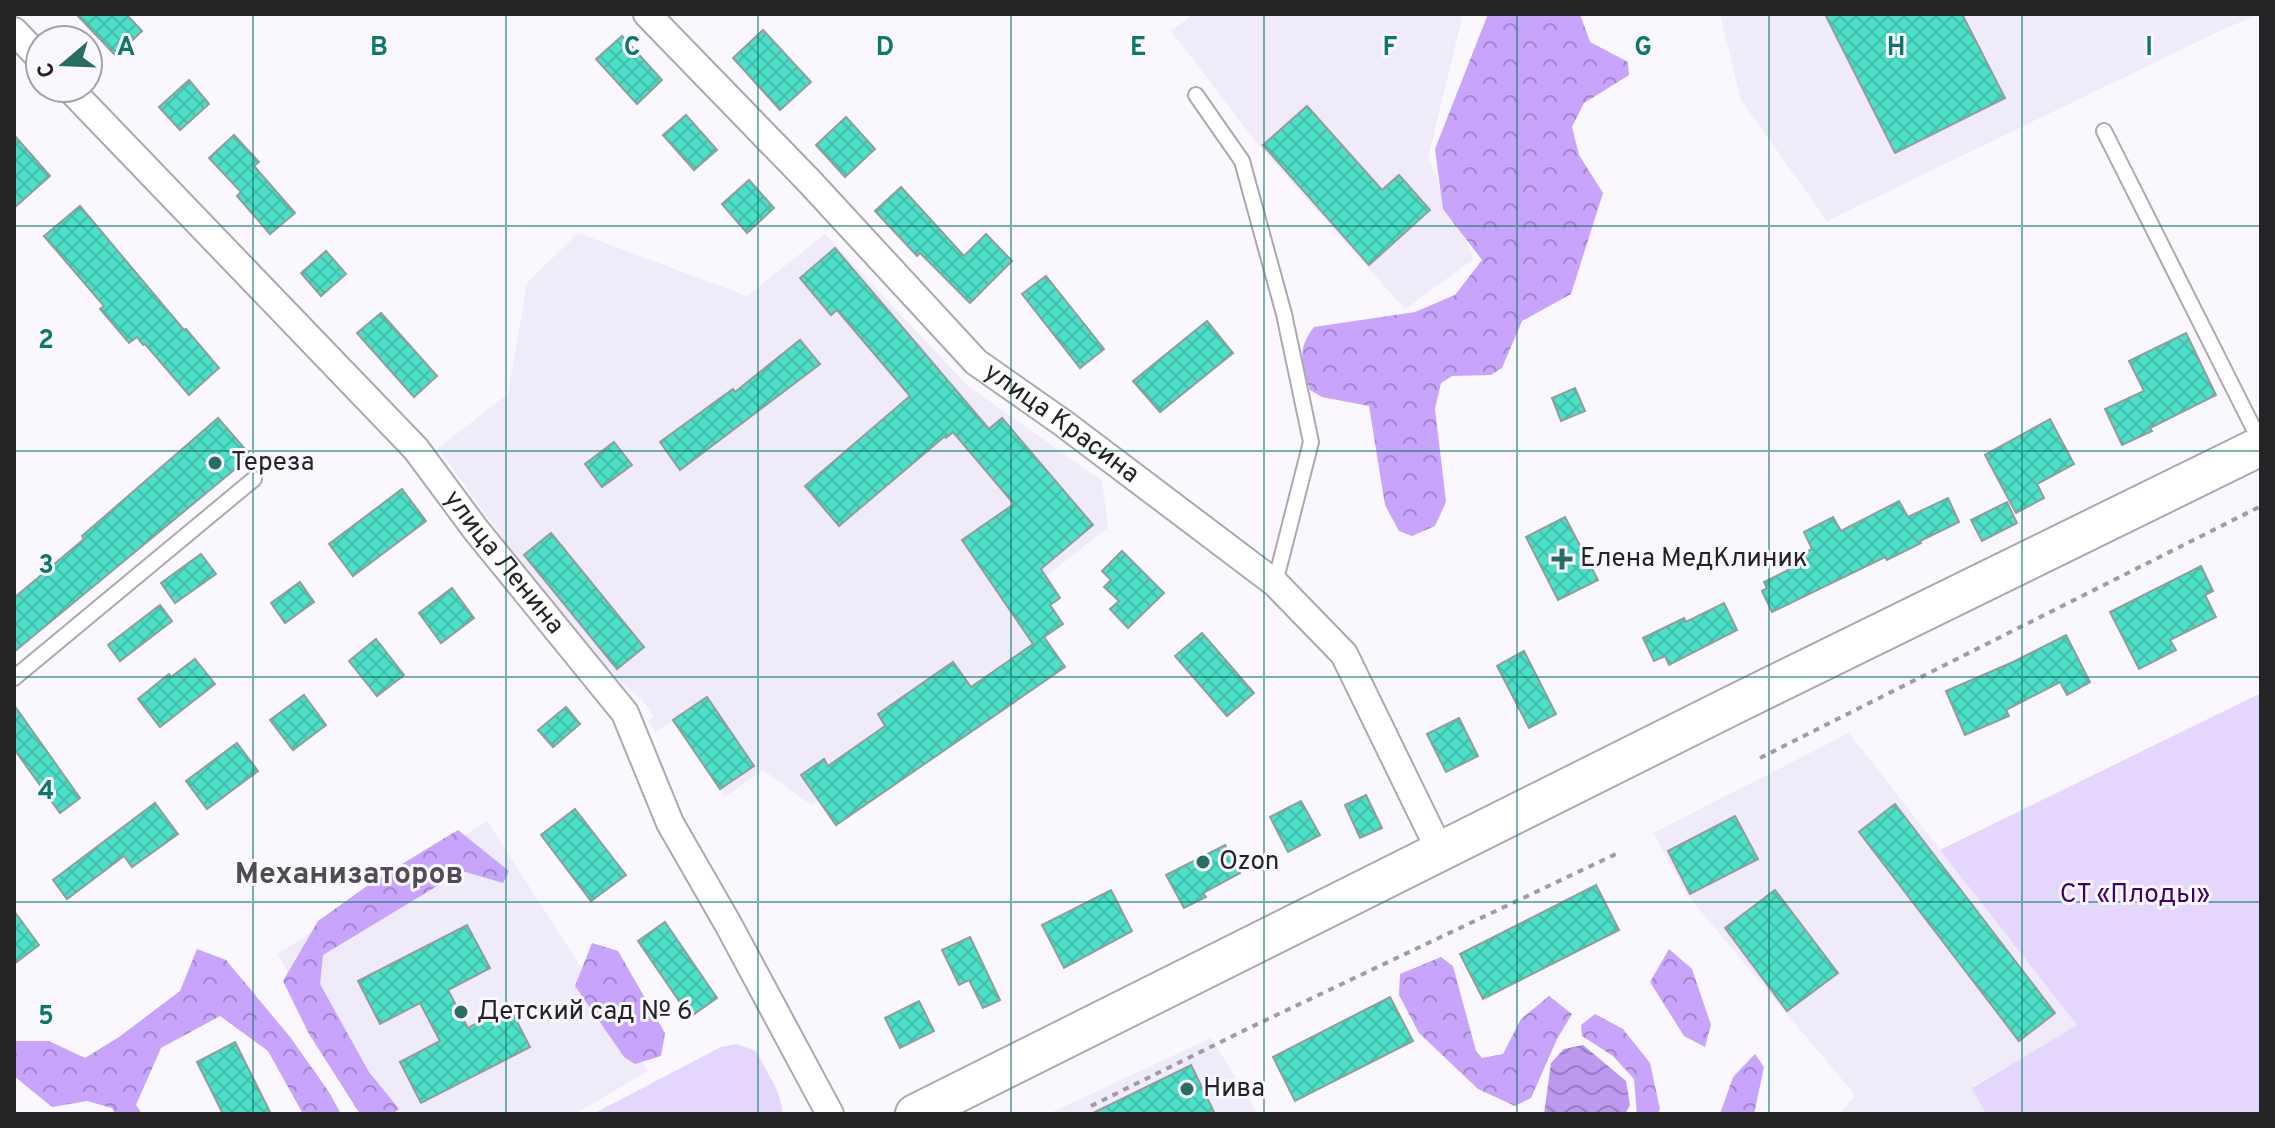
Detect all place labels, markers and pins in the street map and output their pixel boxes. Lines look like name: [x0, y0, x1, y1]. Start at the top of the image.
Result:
place label: Тереза: [231, 447, 315, 480]
marker: Тереза: [206, 454, 224, 472]
place label: Елена МедКлиник: [1580, 543, 1808, 576]
marker: Елена МедКлиник: [1551, 548, 1573, 570]
place label: Ozon: [1219, 846, 1279, 879]
marker: Ozon: [1194, 853, 1212, 871]
place label: Детский сад № 6: [477, 996, 693, 1029]
marker: Детский сад № 6: [452, 1003, 470, 1021]
place label: Нива: [1203, 1073, 1265, 1106]
marker: Нива: [1178, 1080, 1196, 1098]

